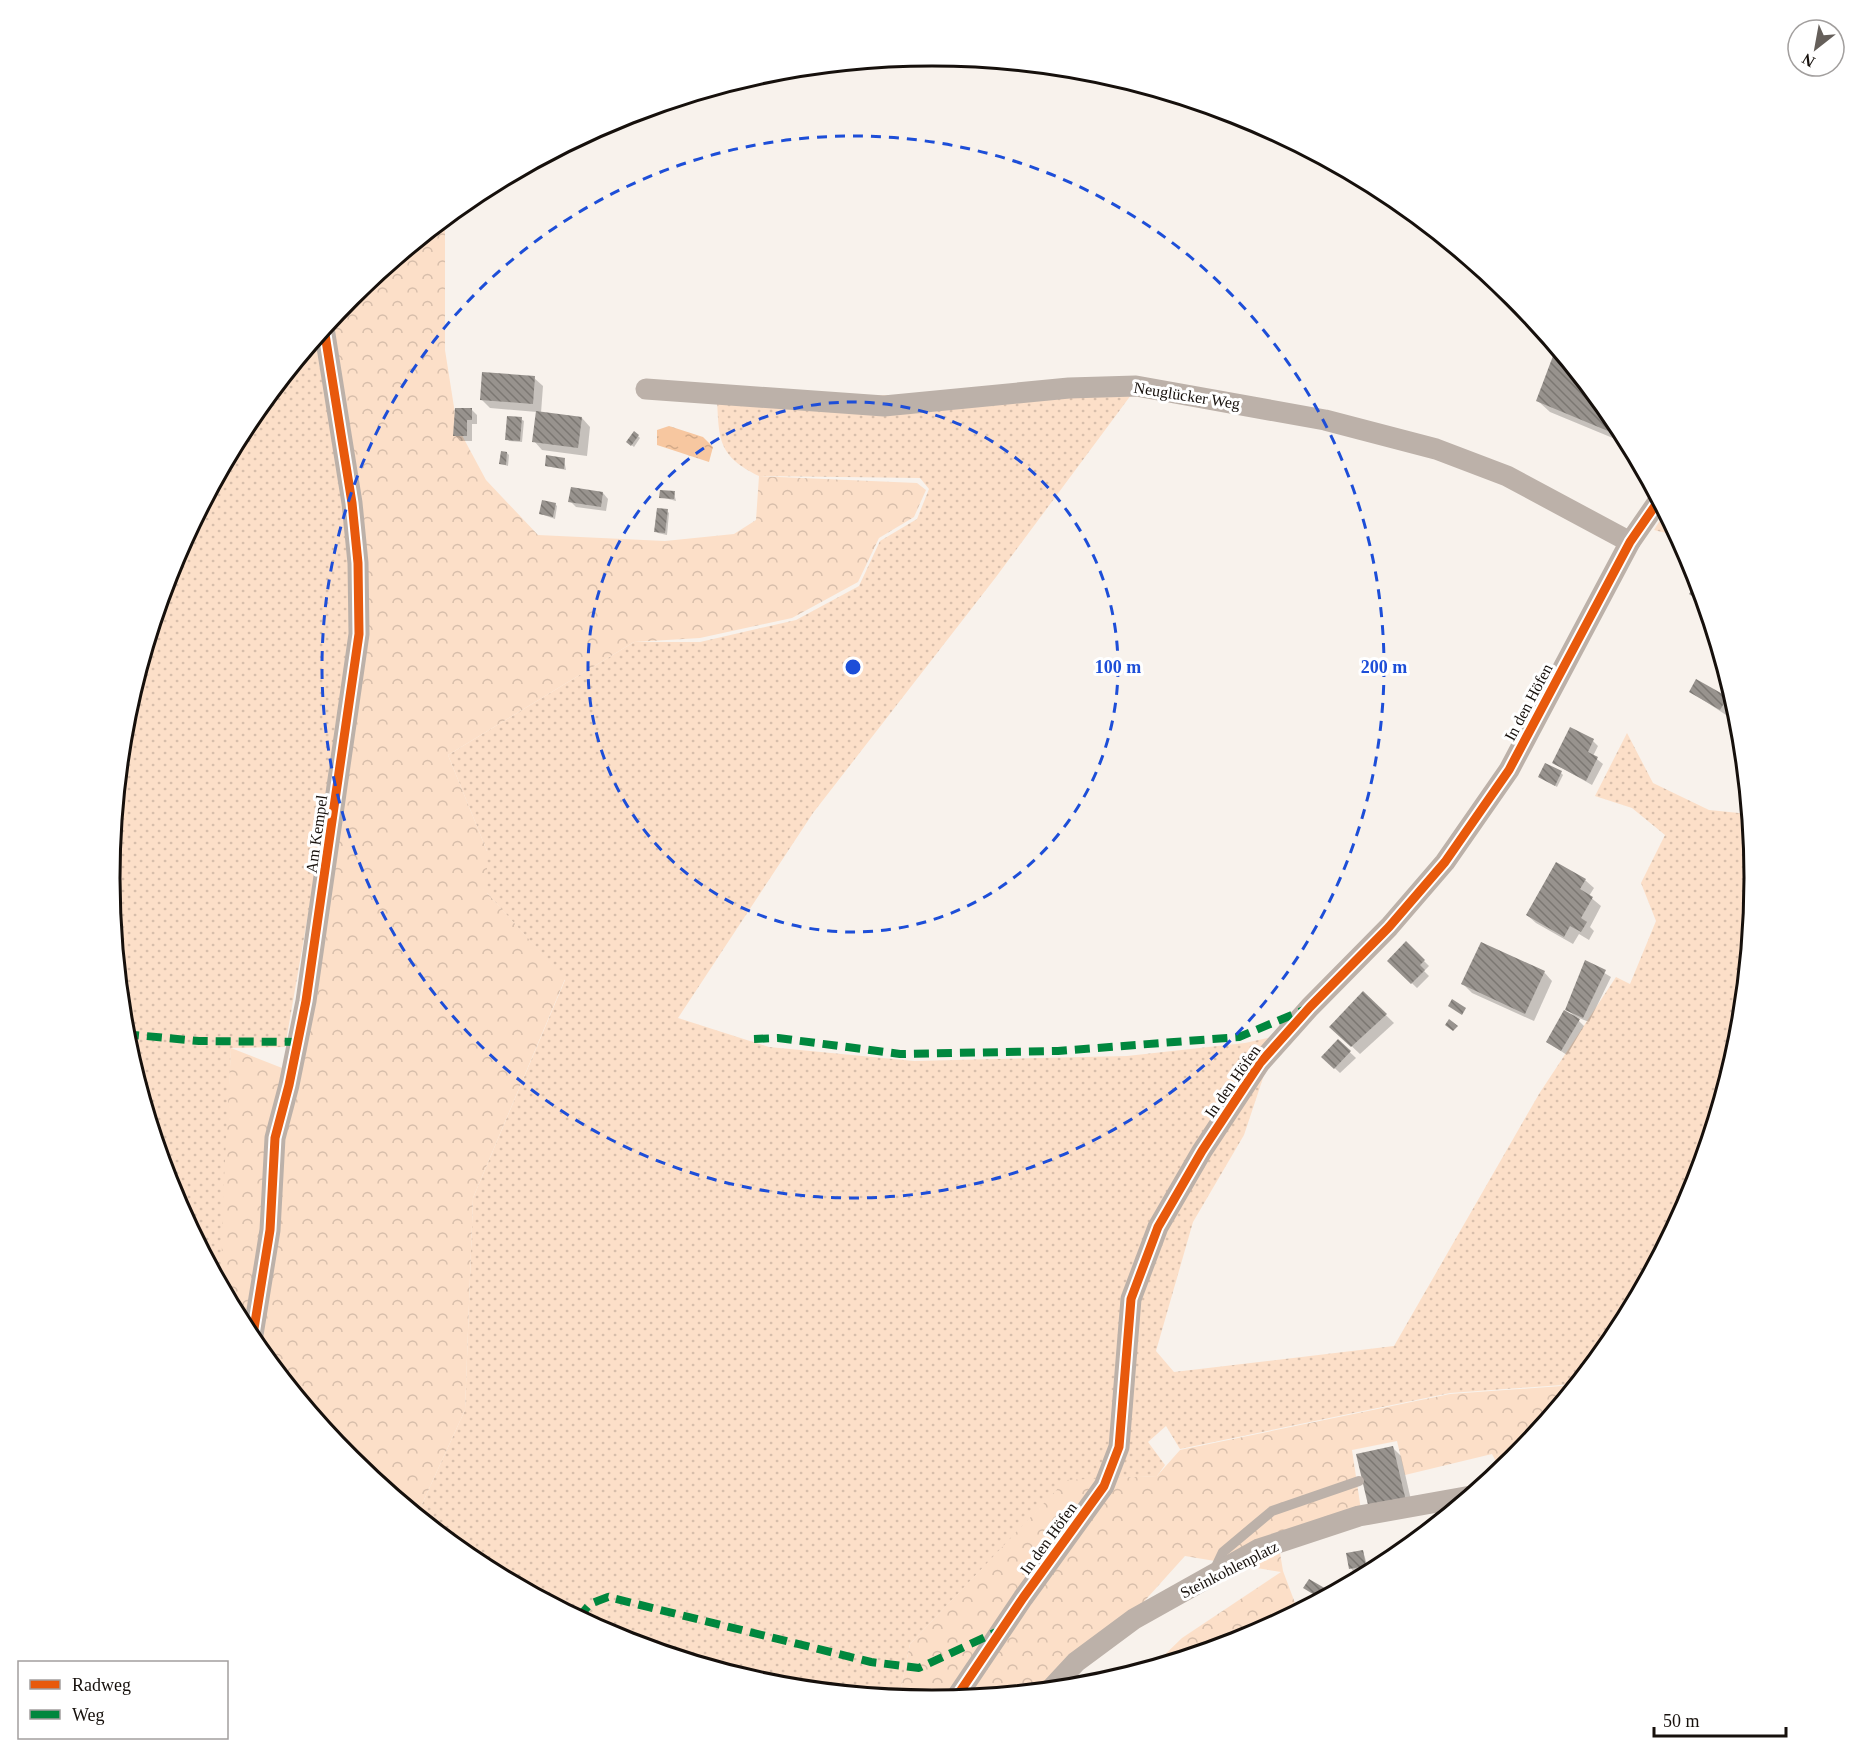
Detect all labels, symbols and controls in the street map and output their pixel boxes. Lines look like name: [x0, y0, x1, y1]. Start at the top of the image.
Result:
north arrow: [1786, 18, 1846, 78]
text: N: [1799, 50, 1818, 71]
street label: Neuglücker Weg: [1132, 379, 1241, 413]
centre of rings: [843, 657, 863, 677]
text: 100 m: [1095, 657, 1141, 677]
text: 200 m: [1361, 657, 1407, 677]
street label: In den Höfen: [1501, 661, 1556, 743]
street label: Am Kempel: [303, 793, 331, 874]
street label: In den Höfen: [1201, 1042, 1264, 1121]
street label: In den Höfen: [1017, 1499, 1080, 1577]
street label: Steinkohlenplatz: [1177, 1537, 1281, 1602]
legend: [18, 1661, 228, 1739]
text: Radweg: [72, 1675, 131, 1695]
scale bar: [1654, 1700, 1786, 1738]
text: Weg: [72, 1705, 105, 1725]
text: 50 m: [1663, 1711, 1700, 1731]

